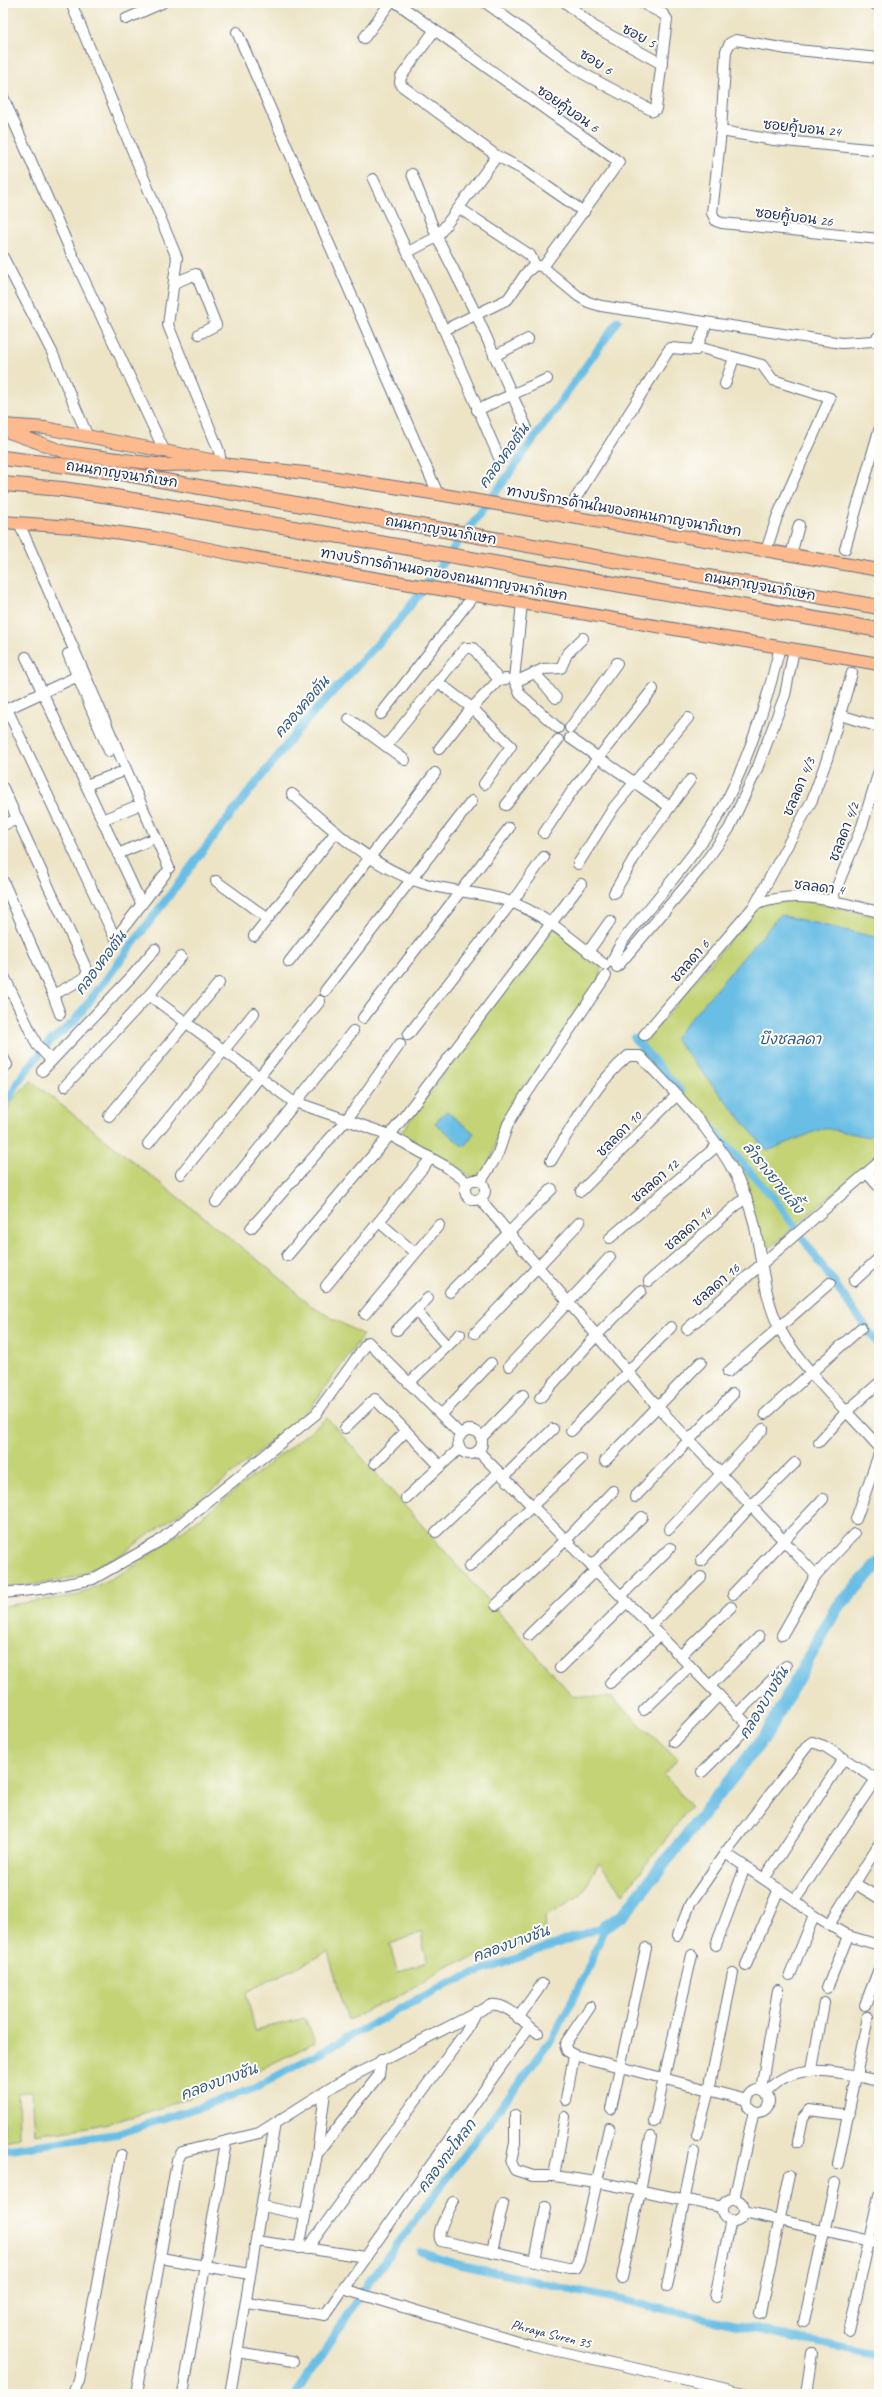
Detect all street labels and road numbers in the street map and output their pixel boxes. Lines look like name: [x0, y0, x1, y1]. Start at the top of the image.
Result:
street label: ซอย 5: [619, 20, 659, 52]
street label: ซอย 6: [576, 45, 616, 79]
street label: ซอยคู้บอน 6: [533, 82, 603, 138]
street label: ซอยคู้บอน 24: [762, 115, 843, 142]
street label: ซอยคู้บอน 26: [754, 204, 834, 231]
street label: ถนนกาญจนาภิเษก: [65, 457, 179, 491]
street label: ทางบริการด้านในของถนนกาญจนาภิเษก: [505, 481, 743, 540]
street label: ถนนกาญจนาภิเษก: [384, 512, 498, 548]
street label: ทางบริการด้านนอกของถนนกาญจนาภิเษก: [319, 544, 569, 604]
street label: ถนนกาญจนาภิเษก: [703, 568, 817, 604]
street label: ชลลดา 4/3: [779, 754, 820, 819]
street label: ชลลดา 4/2: [825, 799, 864, 864]
street label: ชลลดา 4: [793, 875, 847, 899]
street label: ชลลดา 6: [667, 936, 714, 986]
street label: ชลลดา 10: [593, 1107, 646, 1160]
street label: ชลลดา 12: [628, 1155, 683, 1206]
street label: ชลลดา 14: [661, 1203, 716, 1254]
street label: ชลลดา 16: [689, 1259, 744, 1310]
street label: Phraya Suren 35: [509, 2316, 593, 2352]

